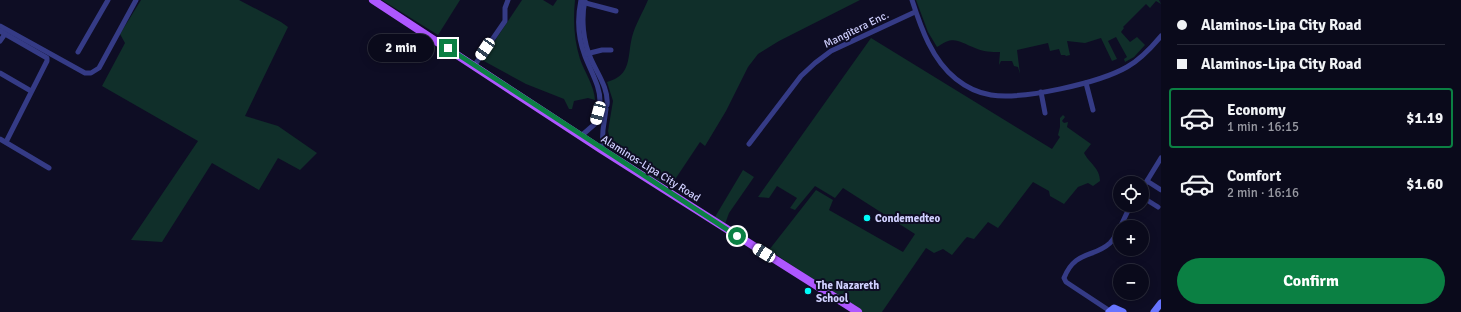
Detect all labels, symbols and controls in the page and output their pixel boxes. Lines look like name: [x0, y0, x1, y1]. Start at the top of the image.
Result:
street label: Mangitera Enc.: [822, 8, 891, 51]
text: Alaminos-Lipa City Road: [1201, 16, 1362, 34]
callout: 2 min: [368, 34, 434, 62]
car: [473, 36, 497, 62]
route end: [439, 39, 457, 57]
text: 2 min: [385, 40, 417, 56]
text: Alaminos-Lipa City Road: [1201, 55, 1362, 73]
car: [589, 100, 607, 126]
icon: car: [1179, 100, 1215, 136]
text: Economy: [1227, 101, 1286, 119]
text: $1.19: [1406, 109, 1443, 127]
text: 1 min · 16:15: [1227, 119, 1299, 135]
street label: Alaminos-Lipa City Road: [599, 133, 703, 204]
icon: car: [1179, 166, 1215, 202]
text: Comfort: [1227, 167, 1281, 185]
text: $1.60: [1406, 175, 1443, 193]
map controls: [1113, 176, 1149, 300]
button: locate: [1113, 176, 1149, 212]
text: 2 min · 16:16: [1227, 185, 1299, 201]
place label: Condemedteo: [875, 212, 941, 225]
marker: Condemedteo: [862, 213, 872, 223]
button: +: [1113, 220, 1149, 256]
route start: [728, 227, 746, 245]
car: [751, 242, 777, 264]
button: Confirm: [1177, 258, 1445, 304]
button: −: [1113, 264, 1149, 300]
place label: The Nazareth School: [816, 279, 879, 305]
marker: The Nazareth School: [803, 286, 813, 296]

